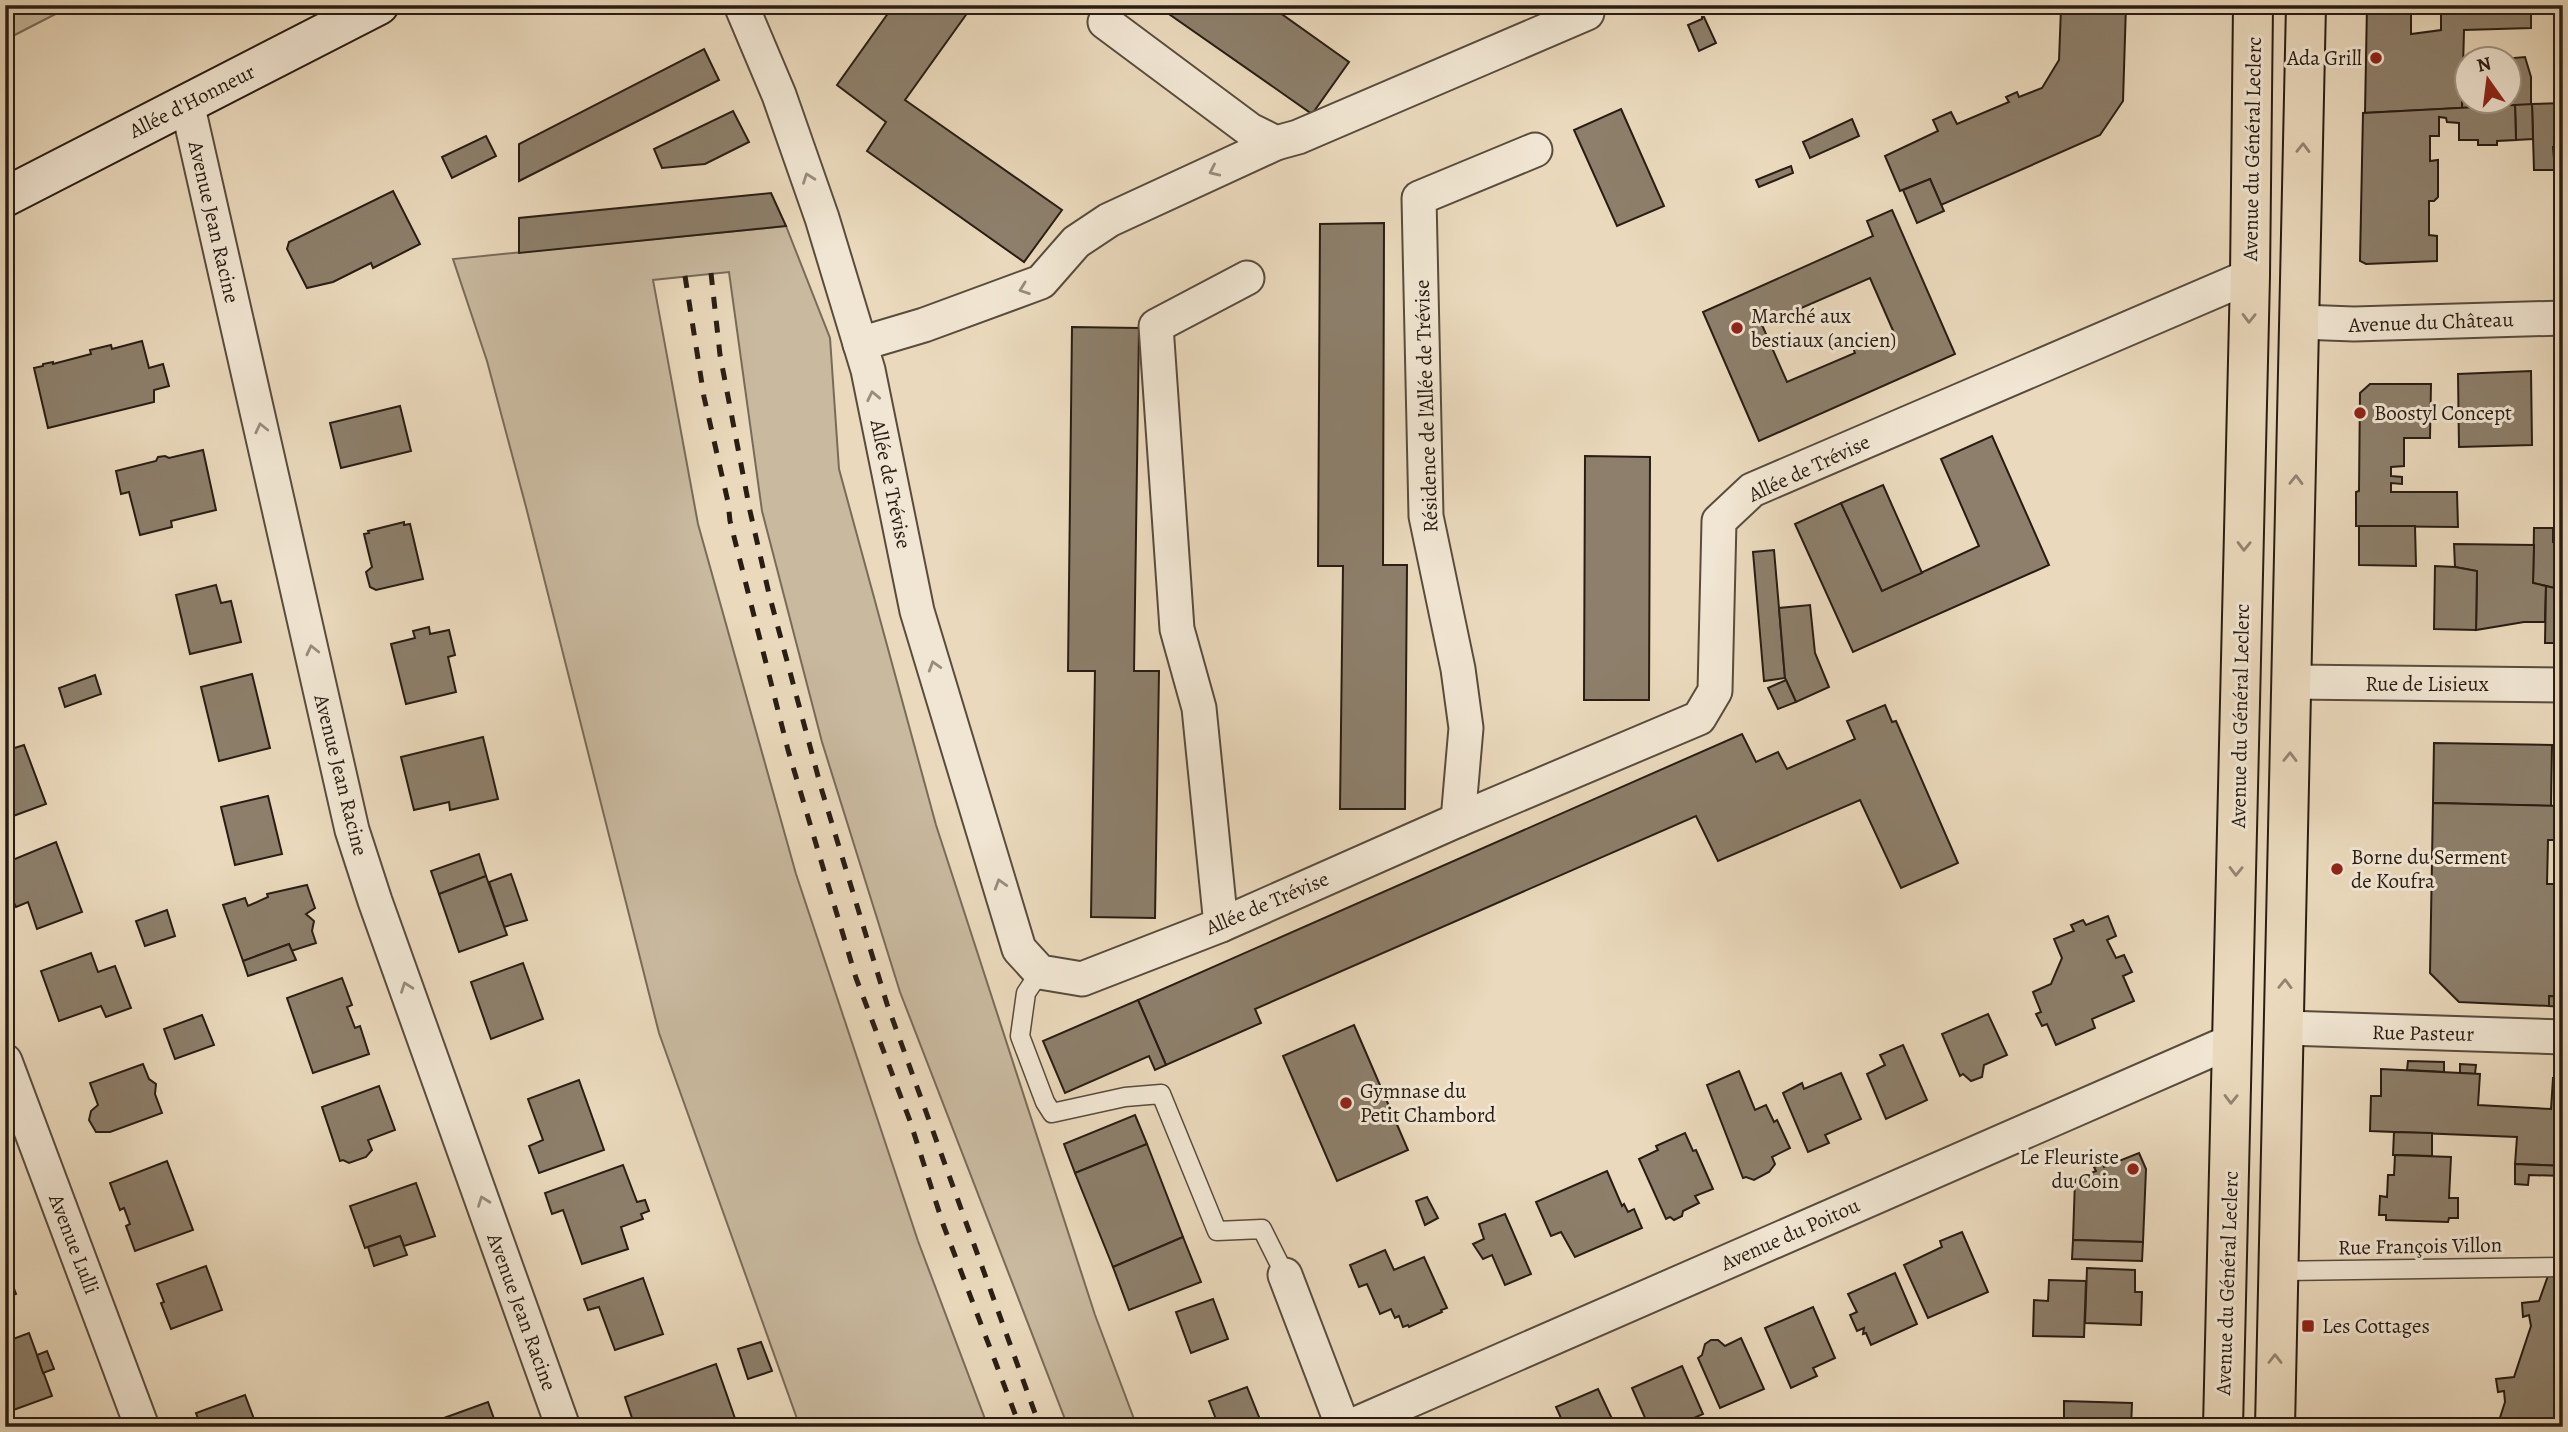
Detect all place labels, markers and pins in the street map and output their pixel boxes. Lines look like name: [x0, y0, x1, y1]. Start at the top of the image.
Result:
place label: Ada Grill: [2286, 44, 2362, 72]
marker: Ada Grill: [2368, 50, 2384, 66]
place label: Marché aux bestiaux (ancien): [1751, 302, 1896, 354]
marker: Marché aux bestiaux (ancien): [1729, 320, 1745, 336]
place label: Boostyl Concept: [2374, 399, 2512, 427]
marker: Boostyl Concept: [2352, 405, 2368, 421]
place label: Borne du Serment de Koufra: [2351, 843, 2507, 895]
marker: Borne du Serment de Koufra: [2329, 861, 2345, 877]
place label: Gymnase du Petit Chambord: [1360, 1077, 1497, 1129]
marker: Gymnase du Petit Chambord: [1338, 1095, 1354, 1111]
place label: Le Fleuriste du Coin: [2019, 1143, 2119, 1195]
marker: Le Fleuriste du Coin: [2125, 1161, 2141, 1177]
place label: Les Cottages: [2322, 1312, 2430, 1340]
marker: Les Cottages: [2300, 1318, 2316, 1334]

